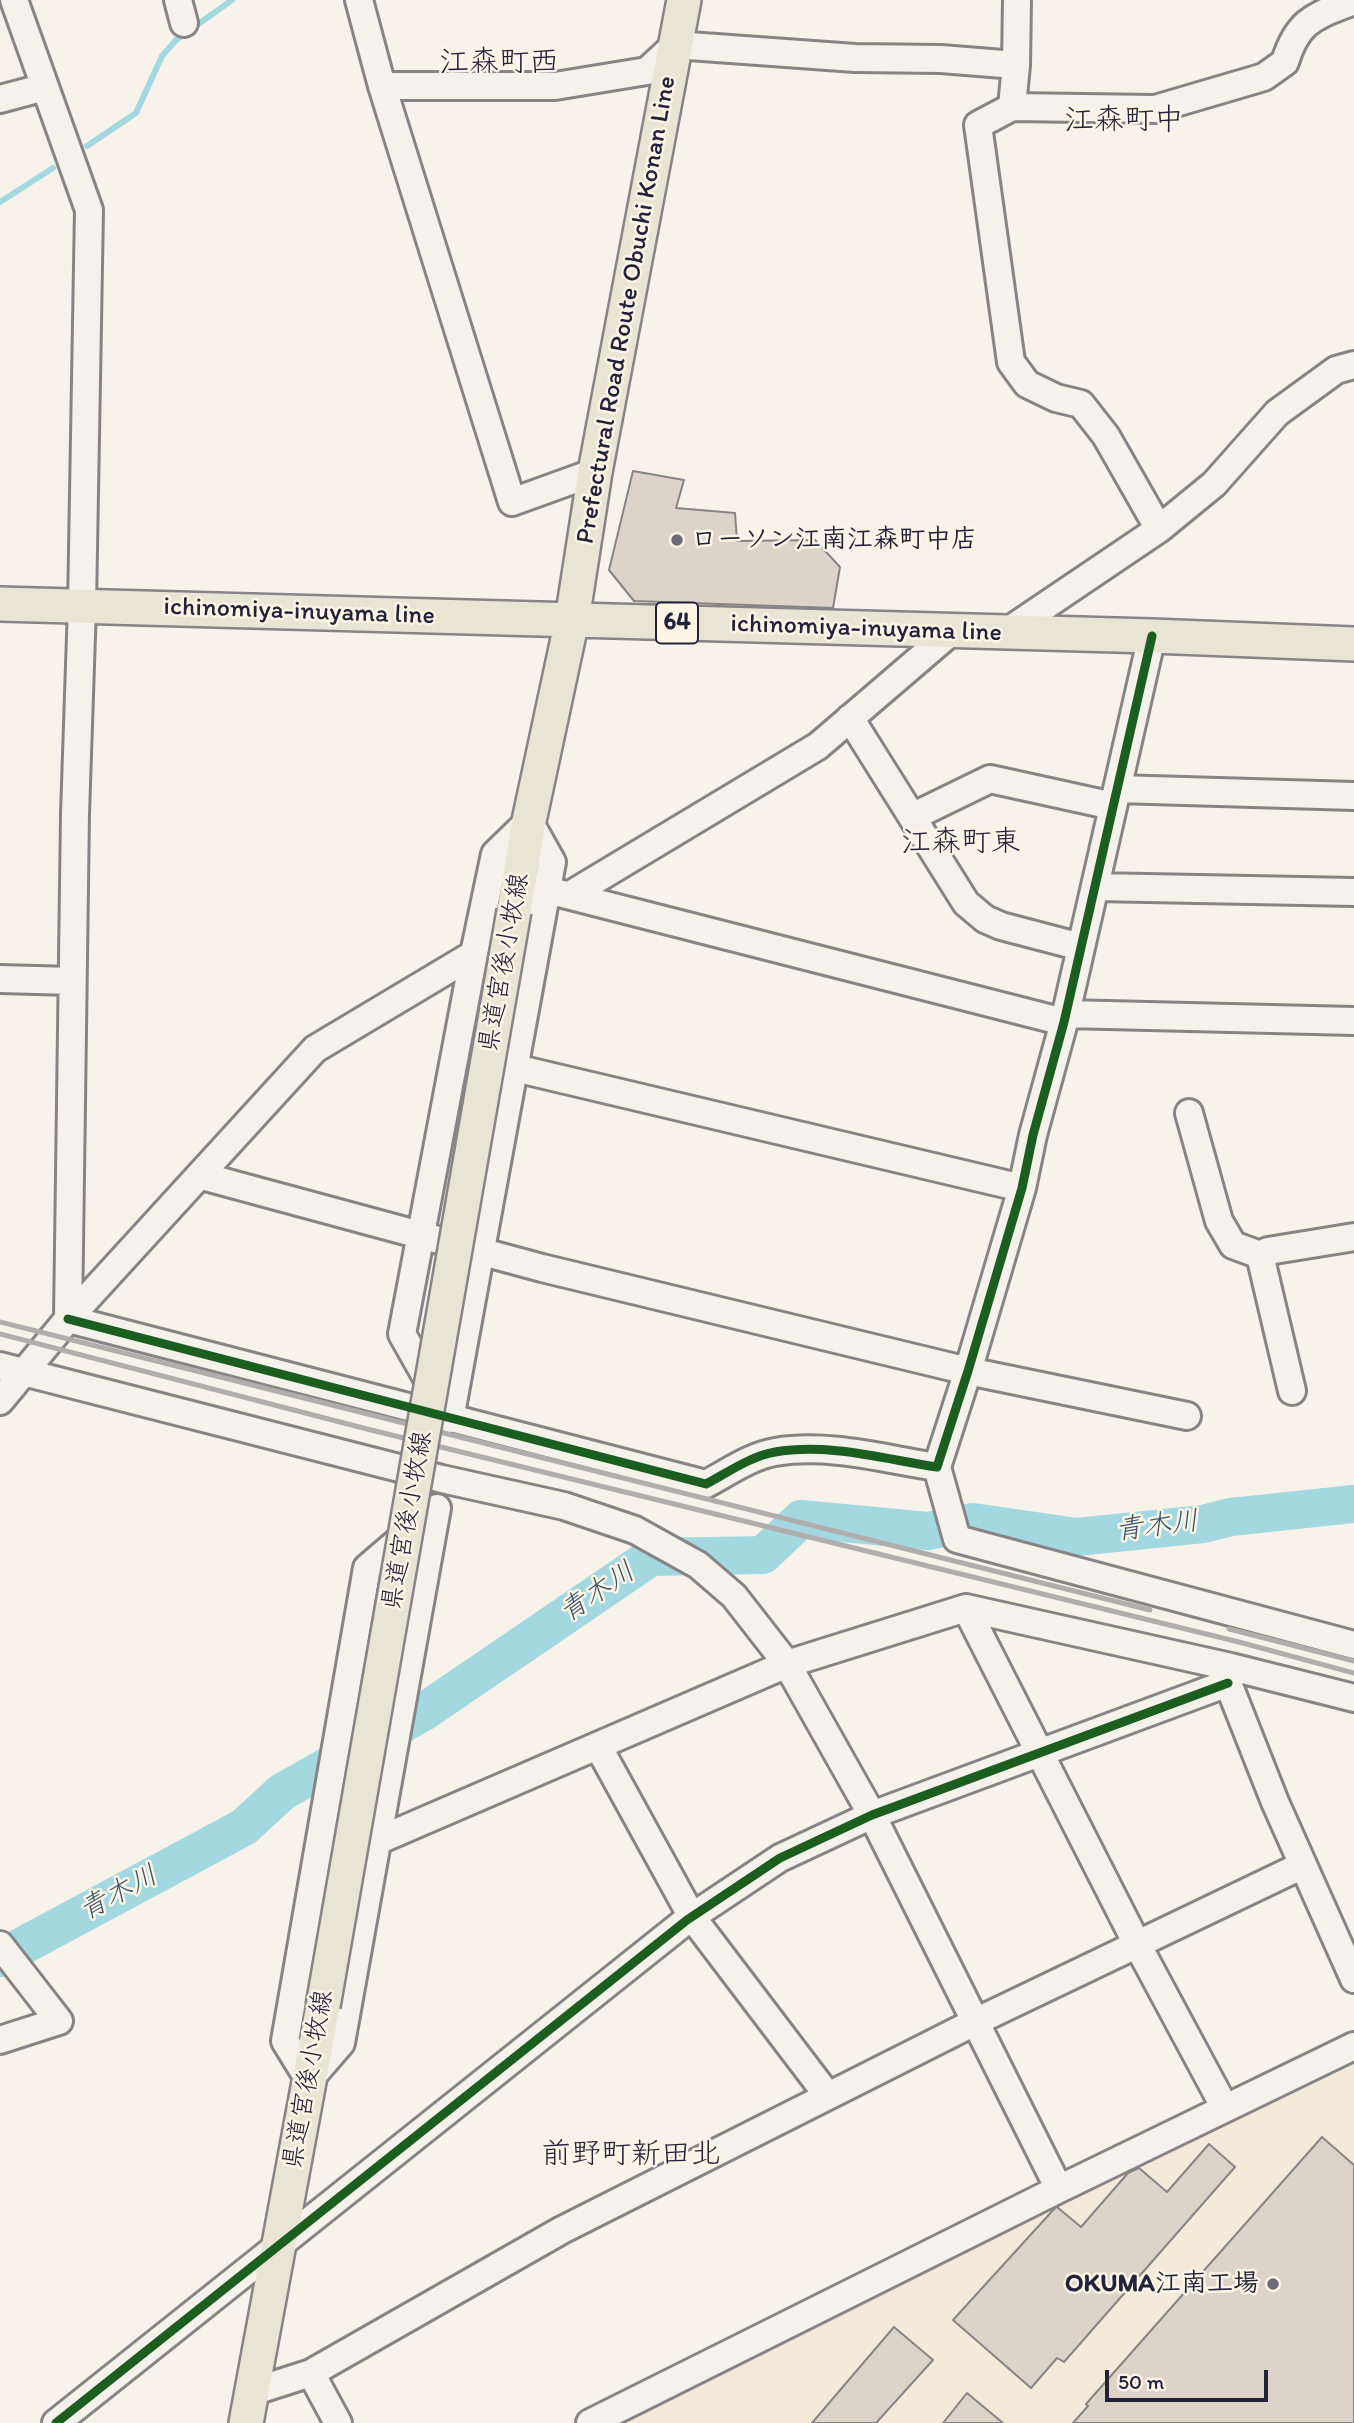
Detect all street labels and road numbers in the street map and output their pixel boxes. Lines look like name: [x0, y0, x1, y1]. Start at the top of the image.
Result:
street label: Prefectural Road Route Obuchi Konan Line: [570, 74, 684, 546]
street label: ichinomiya-inuyama line: [163, 592, 435, 632]
road number: 64: [656, 602, 698, 644]
street label: ichinomiya-inuyama line: [730, 609, 1002, 649]
street label: 県道宮後小牧線: [474, 871, 536, 1055]
street label: 県道宮後小牧線: [377, 1429, 439, 1613]
street label: 県道宮後小牧線: [278, 1988, 340, 2172]

